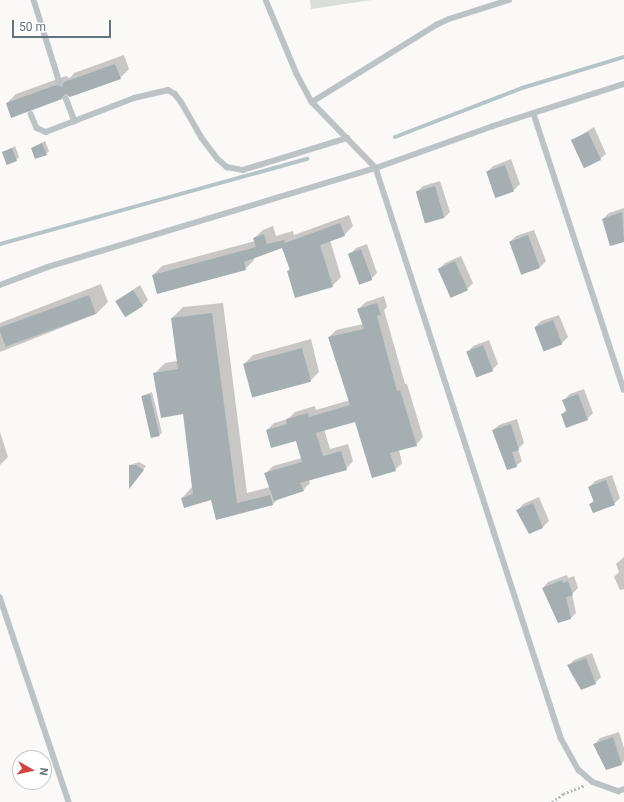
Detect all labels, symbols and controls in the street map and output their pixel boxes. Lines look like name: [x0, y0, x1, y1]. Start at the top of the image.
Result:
scale bar: [14, 12, 113, 38]
text: 50 m: [19, 20, 46, 34]
north arrow: [12, 750, 52, 790]
text: N: [36, 767, 50, 776]

